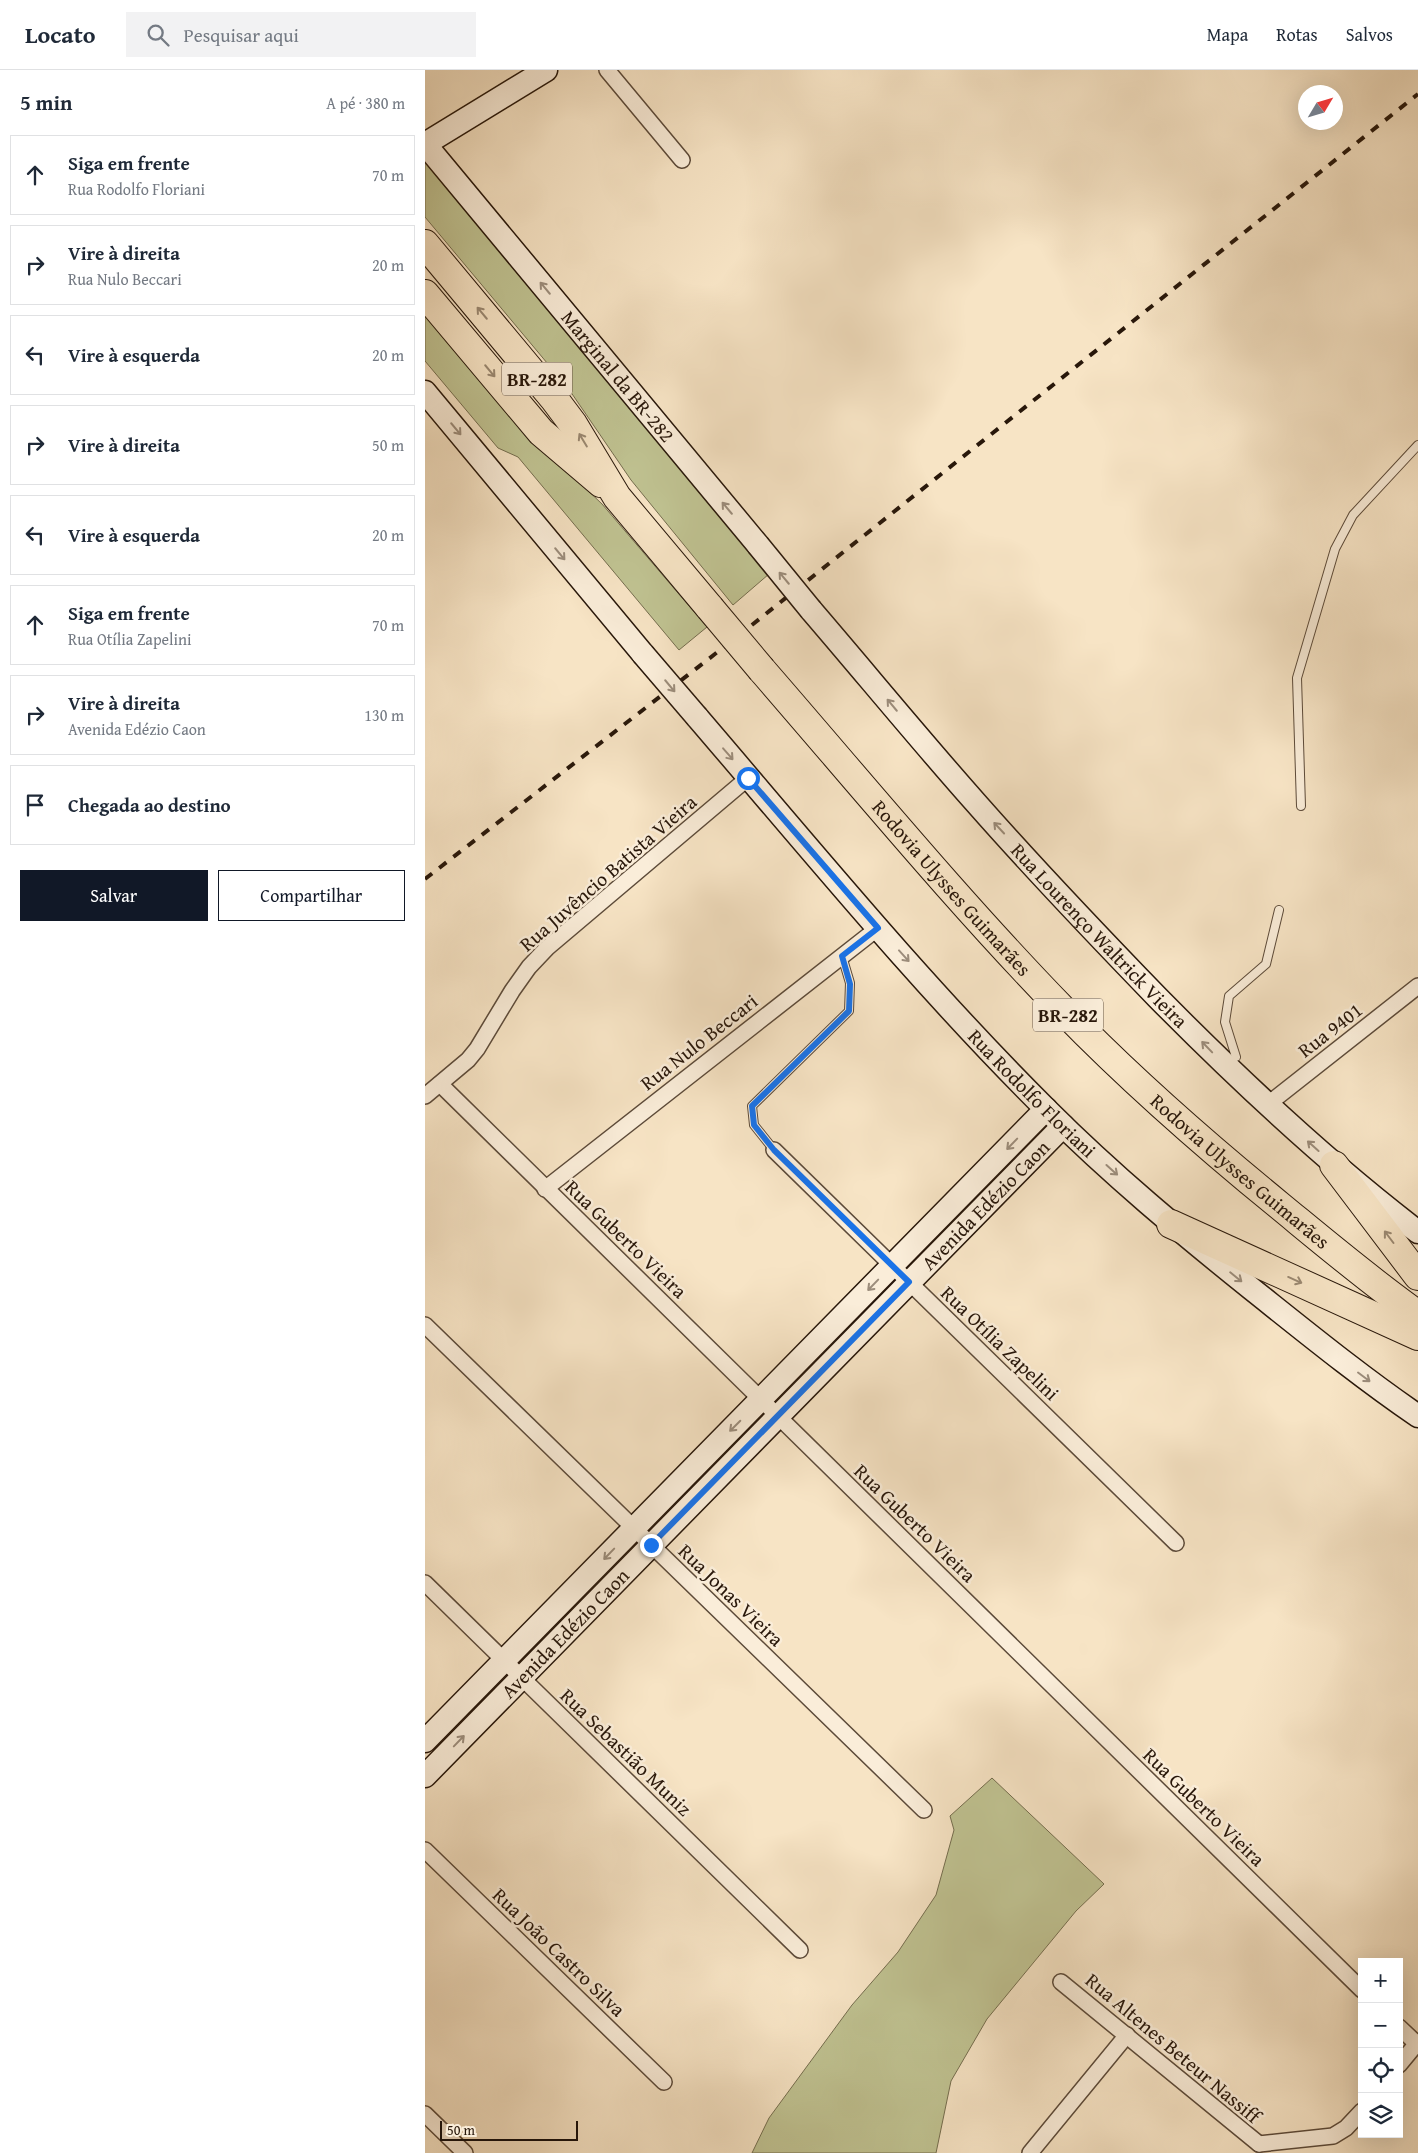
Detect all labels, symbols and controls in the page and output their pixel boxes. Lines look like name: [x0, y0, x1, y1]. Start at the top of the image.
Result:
search box: [126, 12, 476, 57]
text: Locato: [25, 17, 96, 52]
icon: search: [144, 21, 172, 49]
text: Pesquisar aqui: [184, 21, 299, 49]
text: Mapa: [1207, 21, 1248, 48]
text: Rotas: [1276, 21, 1318, 48]
text: Salvos: [1346, 21, 1393, 48]
north arrow: [1298, 85, 1343, 130]
text: 5 min: [20, 87, 72, 118]
text: A pé · 380 m: [326, 91, 405, 115]
text: Siga em frente: [68, 149, 190, 177]
icon: ahead: [21, 161, 49, 189]
text: 70 m: [372, 163, 404, 187]
text: Rua Rodolfo Floriani: [68, 177, 205, 201]
text: Vire à direita: [68, 239, 180, 267]
icon: right: [21, 251, 49, 279]
text: 20 m: [372, 253, 404, 277]
text: Rua Nulo Beccari: [68, 267, 182, 291]
one-way arrow: [539, 282, 550, 295]
street label: Marginal da BR-282: [555, 304, 682, 448]
one-way arrow: [477, 307, 488, 320]
icon: left: [21, 341, 49, 369]
text: Vire à esquerda: [68, 341, 200, 369]
text: 20 m: [372, 343, 404, 367]
road number: BR-282: [502, 362, 572, 396]
one-way arrow: [485, 365, 496, 378]
one-way arrow: [451, 423, 462, 436]
icon: right: [21, 431, 49, 459]
text: Vire à direita: [68, 431, 180, 459]
text: 50 m: [372, 433, 404, 457]
one-way arrow: [577, 434, 587, 448]
one-way arrow: [721, 502, 732, 515]
icon: left: [21, 521, 49, 549]
text: Vire à esquerda: [68, 521, 200, 549]
text: 20 m: [372, 523, 404, 547]
one-way arrow: [555, 547, 566, 560]
one-way arrow: [779, 571, 790, 584]
text: Siga em frente: [68, 599, 190, 627]
icon: ahead: [21, 611, 49, 639]
text: 70 m: [372, 613, 404, 637]
text: Rua Otília Zapelini: [68, 627, 192, 651]
one-way arrow: [664, 679, 676, 692]
text: Vire à direita: [68, 689, 180, 717]
one-way arrow: [887, 699, 898, 712]
icon: right: [21, 701, 49, 729]
text: 130 m: [364, 703, 404, 727]
text: Avenida Edézio Caon: [68, 717, 206, 741]
one-way arrow: [723, 748, 734, 761]
route start: [737, 767, 760, 790]
street label: Rua Juvêncio Batista Vieira: [513, 787, 703, 958]
icon: arrive: [21, 791, 49, 819]
text: Chegada ao destino: [68, 791, 231, 819]
street label: Rodovia Ulysses Guimarães: [866, 793, 1038, 982]
one-way arrow: [993, 822, 1005, 835]
street label: Rua Lourenço Waltrick Vieira: [1004, 836, 1195, 1035]
button: Salvar: [20, 870, 208, 921]
button: Compartilhar: [218, 870, 405, 921]
one-way arrow: [898, 950, 910, 963]
street label: Rua Nulo Beccari: [634, 986, 764, 1097]
street label: Rua 9401: [1291, 995, 1368, 1064]
road number: BR-282: [1033, 998, 1103, 1032]
street label: Rua Rodolfo Floriani: [962, 1022, 1103, 1164]
one-way arrow: [1201, 1041, 1213, 1053]
street label: Rodovia Ulysses Guimarães: [1144, 1087, 1336, 1256]
street label: Avenida Edézio Caon: [914, 1133, 1056, 1276]
one-way arrow: [1006, 1138, 1018, 1150]
one-way arrow: [1306, 1140, 1319, 1152]
one-way arrow: [1105, 1164, 1118, 1176]
street label: Rua Guberto Vieira: [559, 1173, 694, 1305]
one-way arrow: [1383, 1231, 1394, 1244]
one-way arrow: [1229, 1271, 1242, 1282]
one-way arrow: [1287, 1276, 1302, 1286]
one-way arrow: [867, 1279, 880, 1291]
street label: Rua Otília Zapelini: [935, 1279, 1066, 1407]
one-way arrow: [1357, 1371, 1370, 1382]
one-way arrow: [729, 1420, 741, 1432]
street label: Rua Guberto Vieira: [848, 1457, 983, 1589]
route end: [640, 1534, 663, 1557]
street label: Rua Jonas Vieira: [672, 1537, 791, 1653]
one-way arrow: [603, 1548, 615, 1560]
street label: Avenida Edézio Caon: [494, 1561, 635, 1705]
street label: Rua Sebastião Muniz: [554, 1681, 699, 1822]
one-way arrow: [453, 1735, 465, 1747]
street label: Rua Guberto Vieira: [1137, 1741, 1272, 1873]
street label: Rua João Castro Silva: [486, 1881, 633, 2023]
map controls: [1358, 1958, 1403, 2138]
button: +: [1358, 1958, 1403, 2003]
street label: Rua Altenes Beteur Nassiff: [1079, 1966, 1269, 2131]
button: −: [1358, 2003, 1403, 2048]
button: locate: [1358, 2048, 1403, 2093]
button: layers: [1358, 2093, 1403, 2138]
scale bar: [440, 2118, 577, 2141]
text: 50 m: [447, 2120, 475, 2140]

